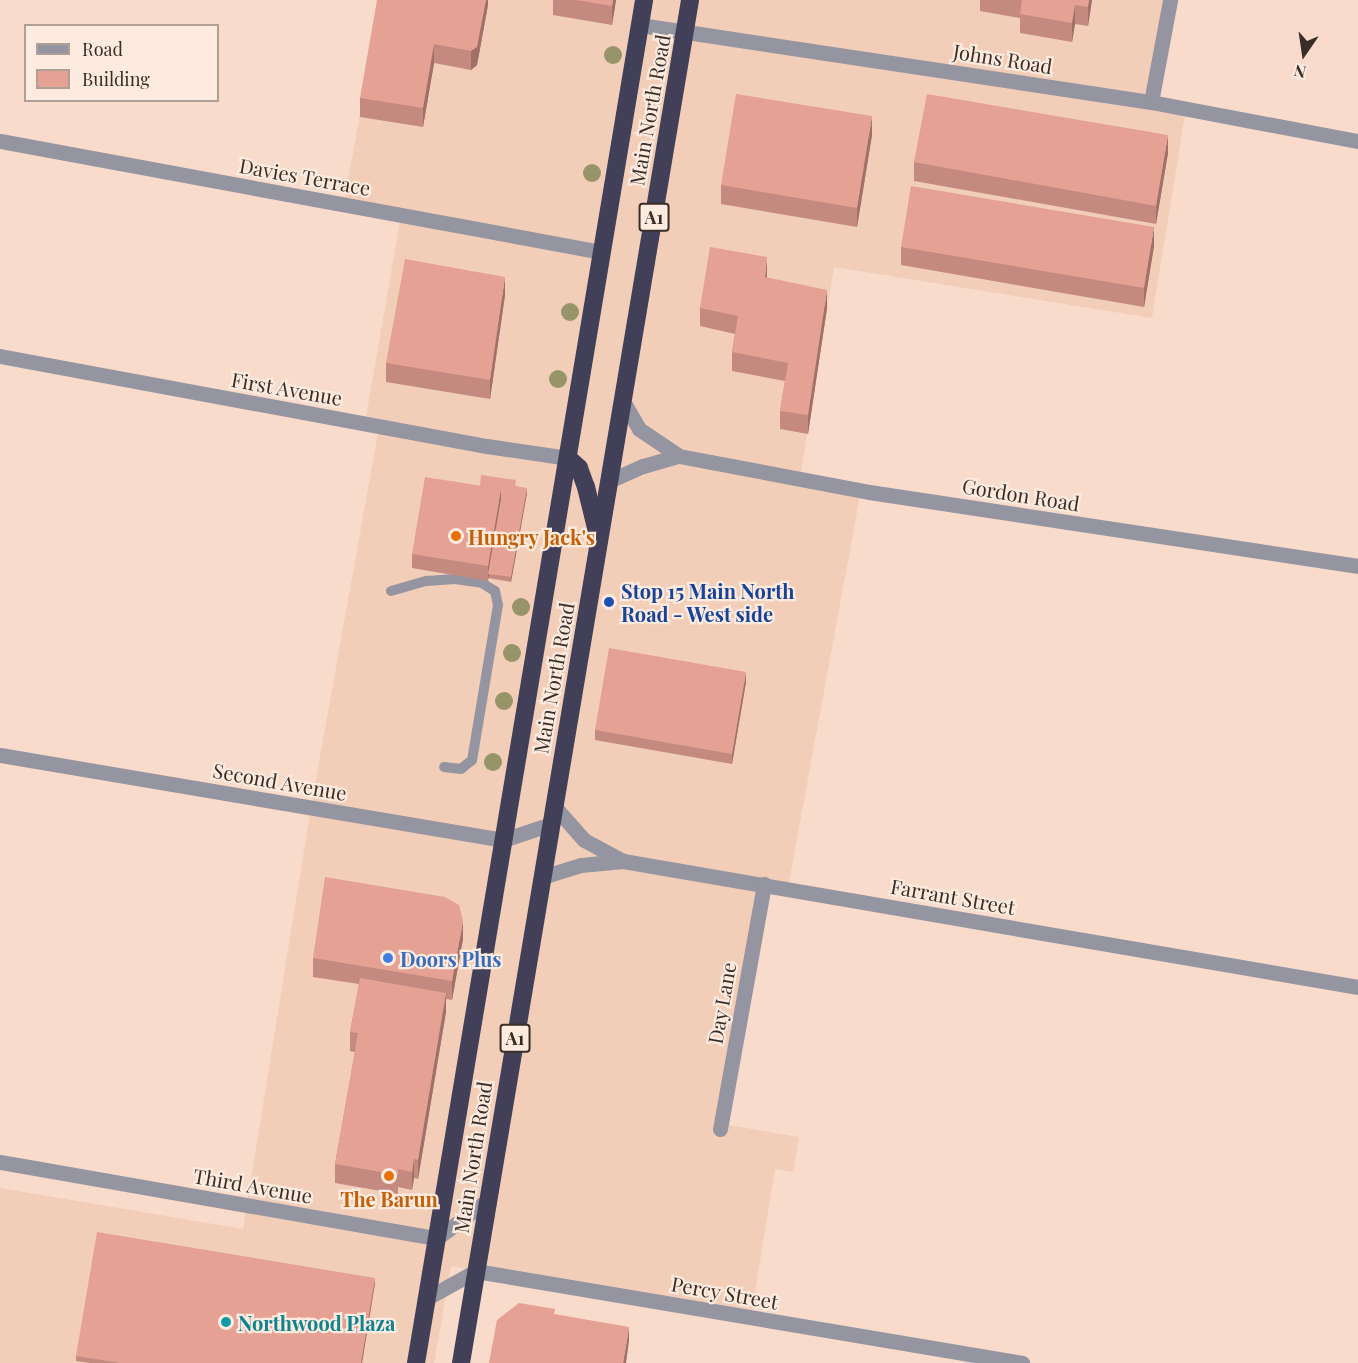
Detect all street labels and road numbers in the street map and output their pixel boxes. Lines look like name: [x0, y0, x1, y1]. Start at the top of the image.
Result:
street label: Main North Road: [624, 33, 674, 187]
street label: Johns Road: [952, 38, 1054, 78]
street label: Davies Terrace: [237, 153, 373, 199]
road number: A1: [638, 202, 670, 232]
street label: First Avenue: [229, 366, 345, 410]
street label: Gordon Road: [961, 473, 1081, 515]
street label: Main North Road: [528, 601, 578, 755]
street label: Second Avenue: [211, 757, 349, 805]
street label: Farrant Street: [889, 873, 1017, 919]
street label: Day Lane: [702, 960, 740, 1046]
road number: A1: [498, 1023, 532, 1053]
street label: Main North Road: [448, 1080, 496, 1234]
street label: Third Avenue: [191, 1163, 315, 1207]
street label: Percy Street: [669, 1271, 781, 1313]

